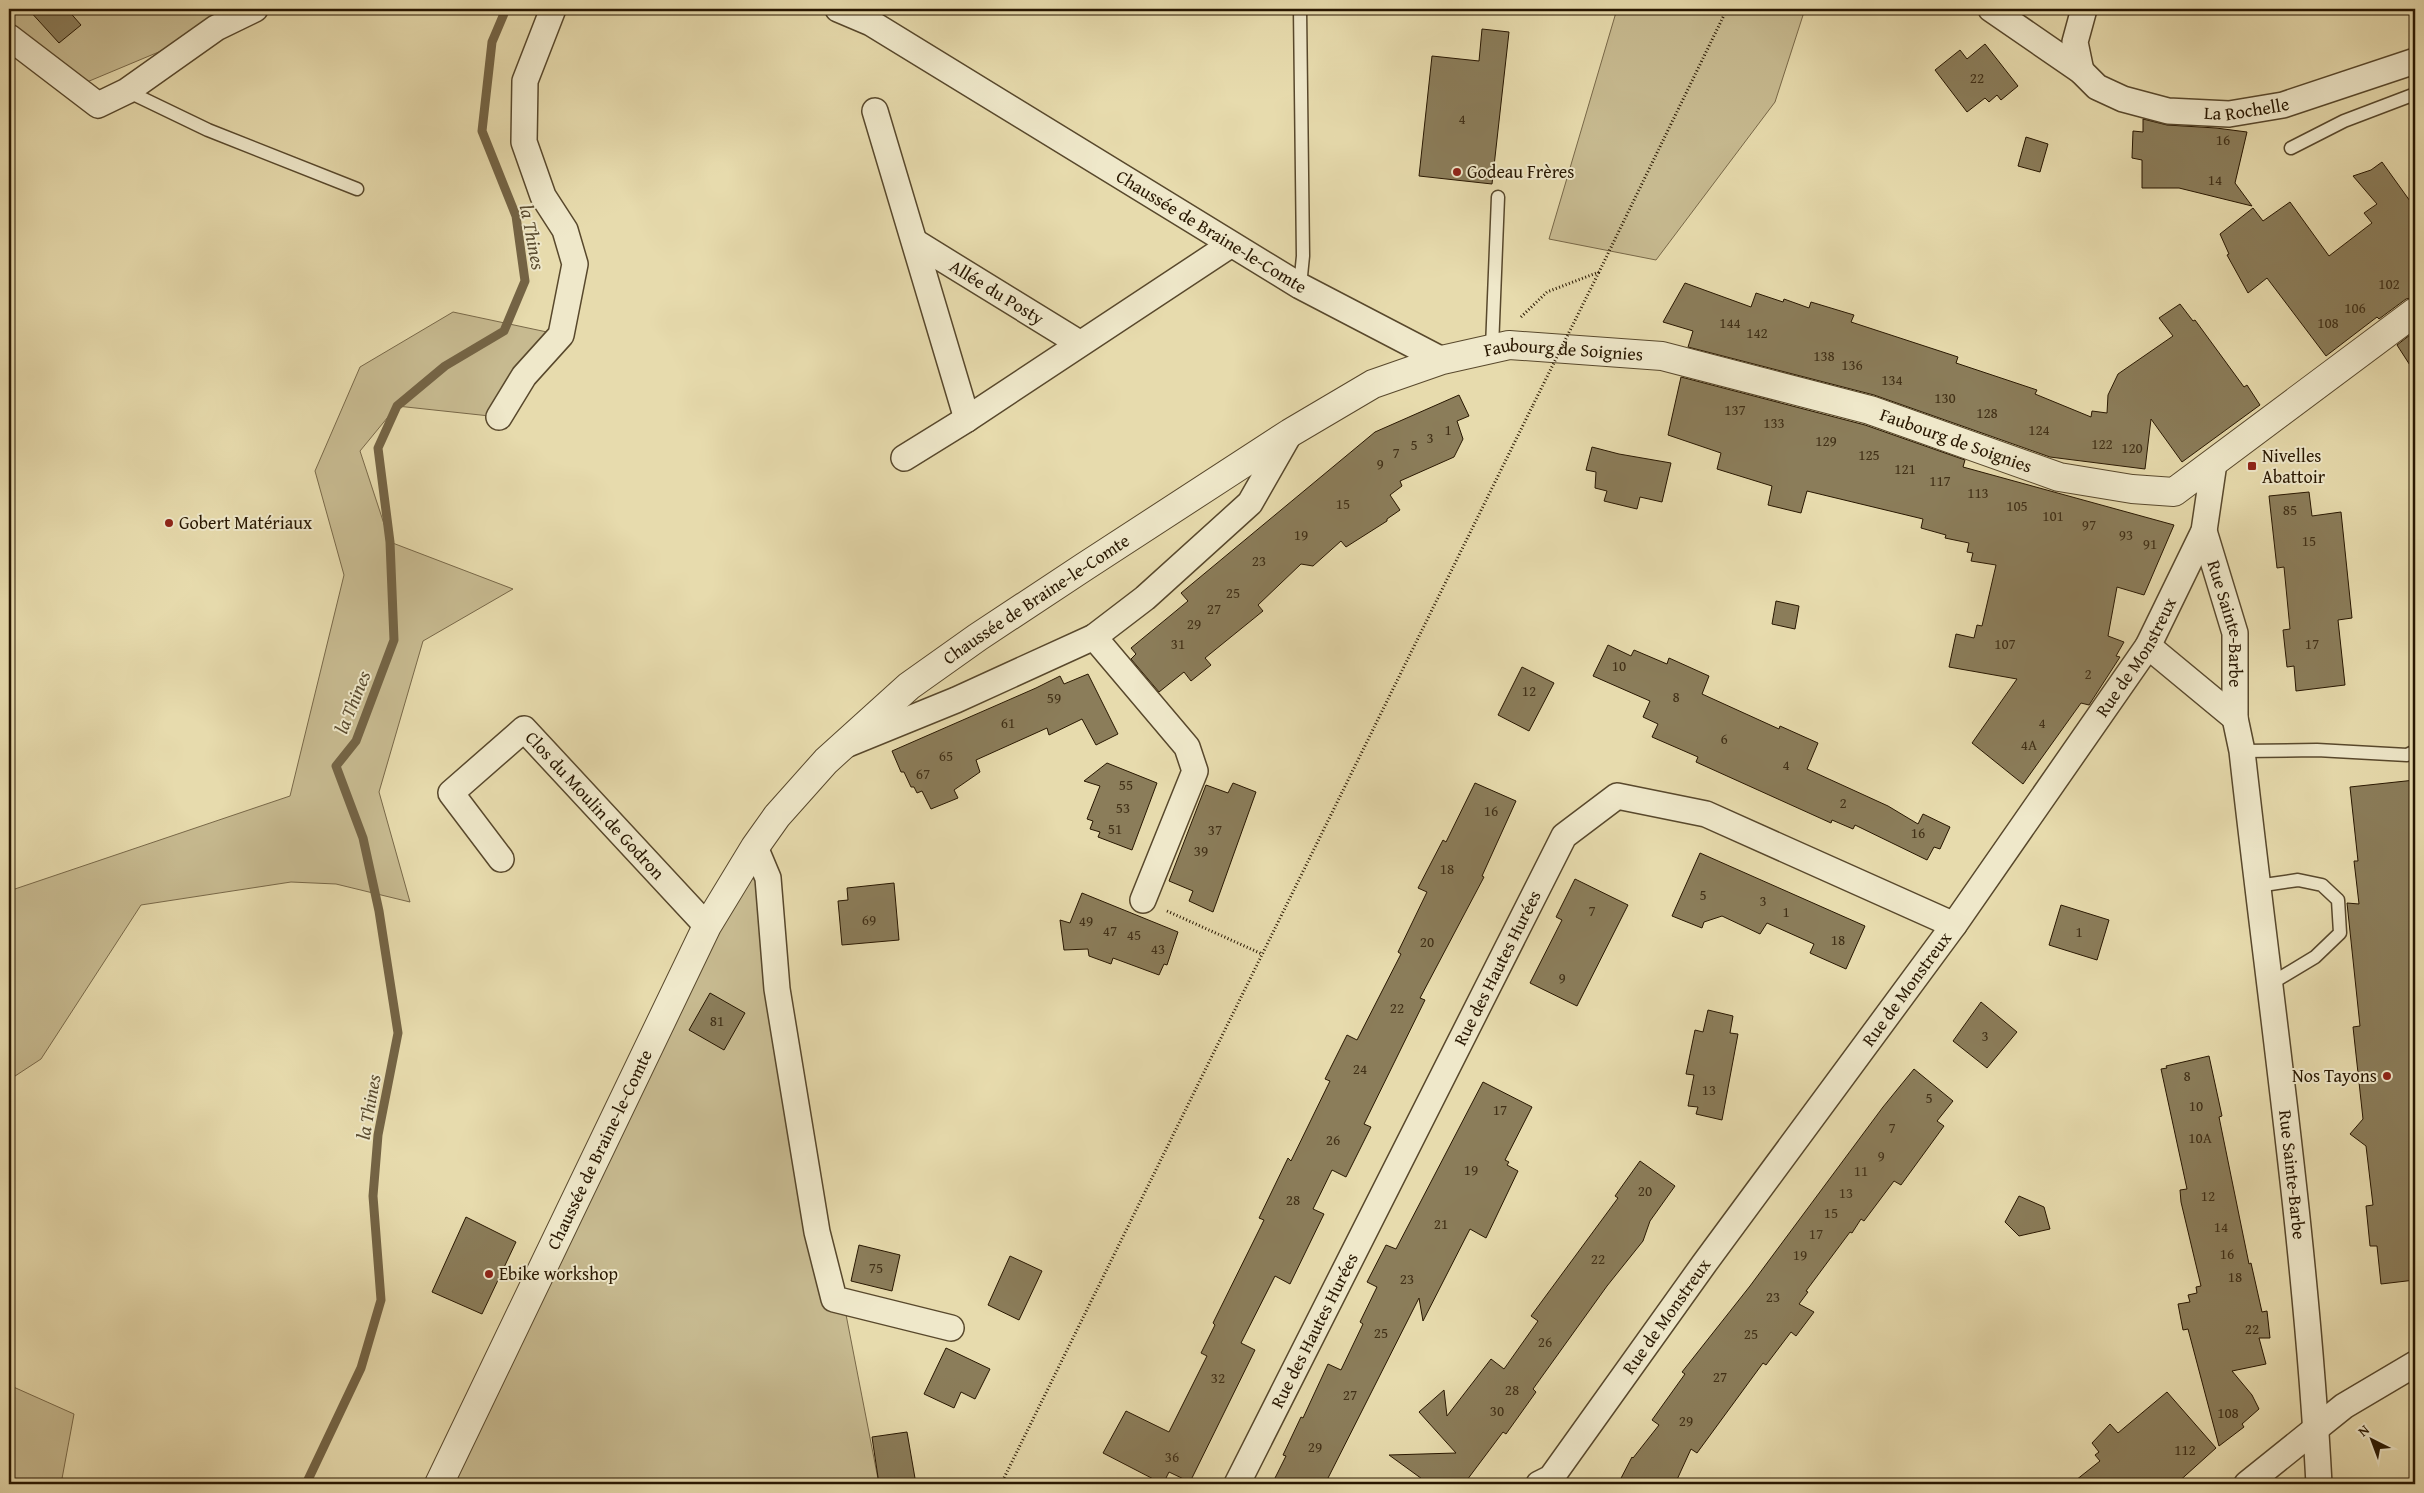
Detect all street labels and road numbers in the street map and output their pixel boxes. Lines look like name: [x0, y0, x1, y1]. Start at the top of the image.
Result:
street label: La Rochelle: [2203, 90, 2293, 127]
street label: Chaussée de Braine-le-Comte: [1111, 162, 1311, 300]
street label: Allée du Posty: [945, 252, 1049, 331]
street label: Faubourg de Soignies: [1481, 331, 1644, 368]
street label: Faubourg de Soignies: [1876, 401, 2036, 479]
street label: Chaussée de Braine-le-Comte: [937, 527, 1135, 671]
street label: Rue Sainte-Barbe: [2201, 557, 2249, 687]
street label: Rue de Monstreux: [2089, 592, 2183, 722]
street label: Clos du Moulin de Godron: [519, 725, 671, 885]
street label: Rue des Hautes Hurées: [1446, 885, 1548, 1050]
street label: Rue de Monstreux: [1855, 925, 1958, 1052]
street label: Chaussée de Braine-le-Comte: [540, 1045, 659, 1254]
street label: Rue Sainte-Barbe: [2272, 1108, 2313, 1241]
street label: Rue des Hautes Hurées: [1263, 1248, 1365, 1413]
street label: Rue de Monstreux: [1615, 1252, 1717, 1380]

